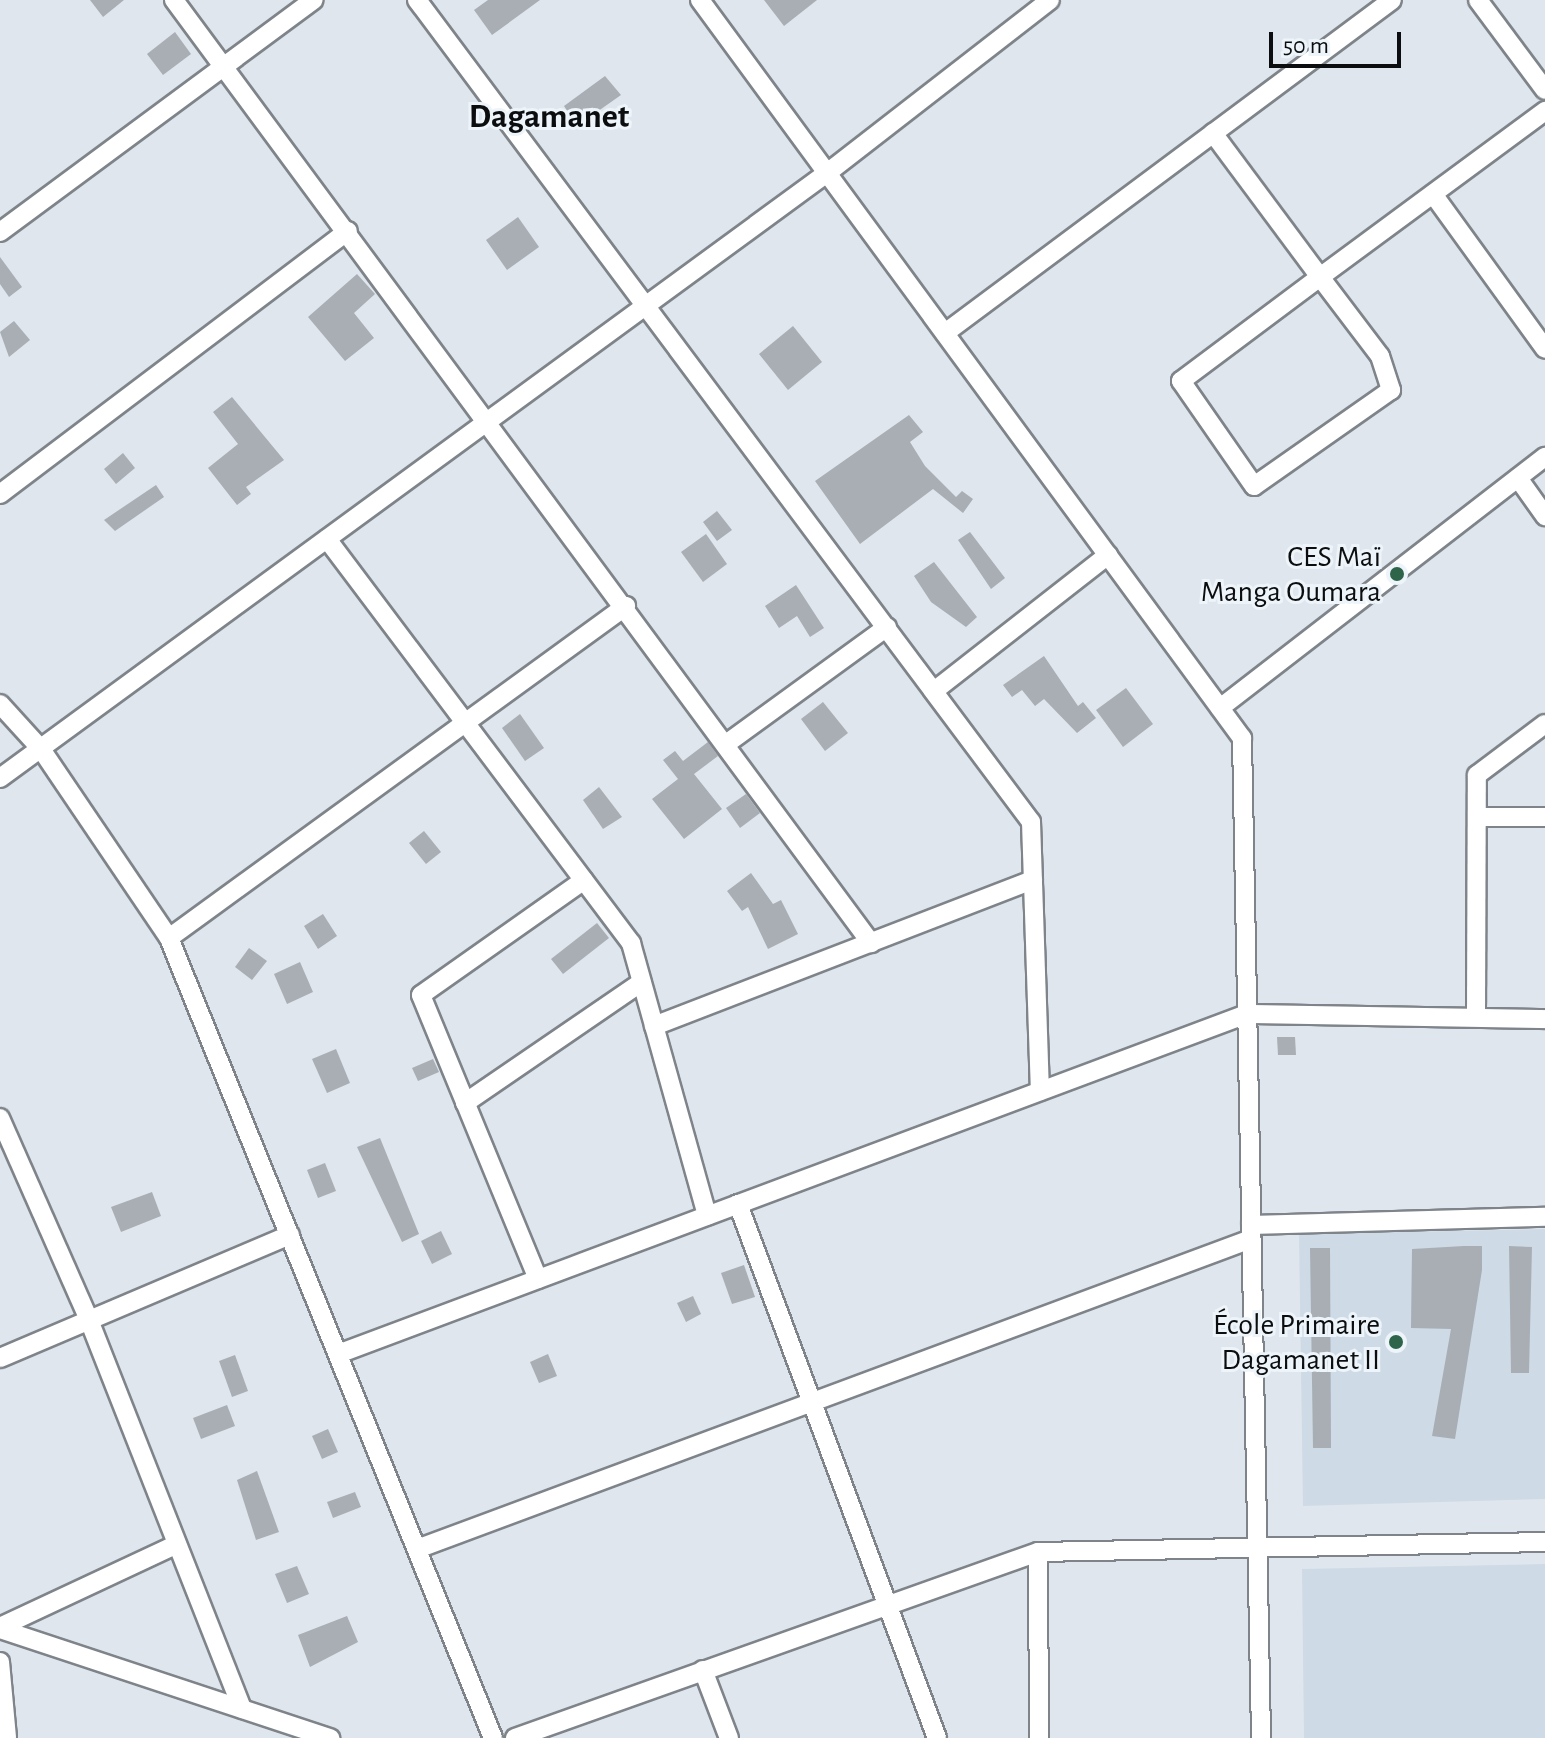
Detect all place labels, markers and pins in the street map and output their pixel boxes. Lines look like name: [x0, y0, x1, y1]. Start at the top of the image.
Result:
place label: CES Maï Manga Oumara: [1201, 539, 1381, 610]
marker: CES Maï Manga Oumara: [1388, 565, 1406, 583]
place label: École Primaire Dagamanet II: [1213, 1307, 1380, 1378]
marker: École Primaire Dagamanet II: [1387, 1333, 1405, 1351]

